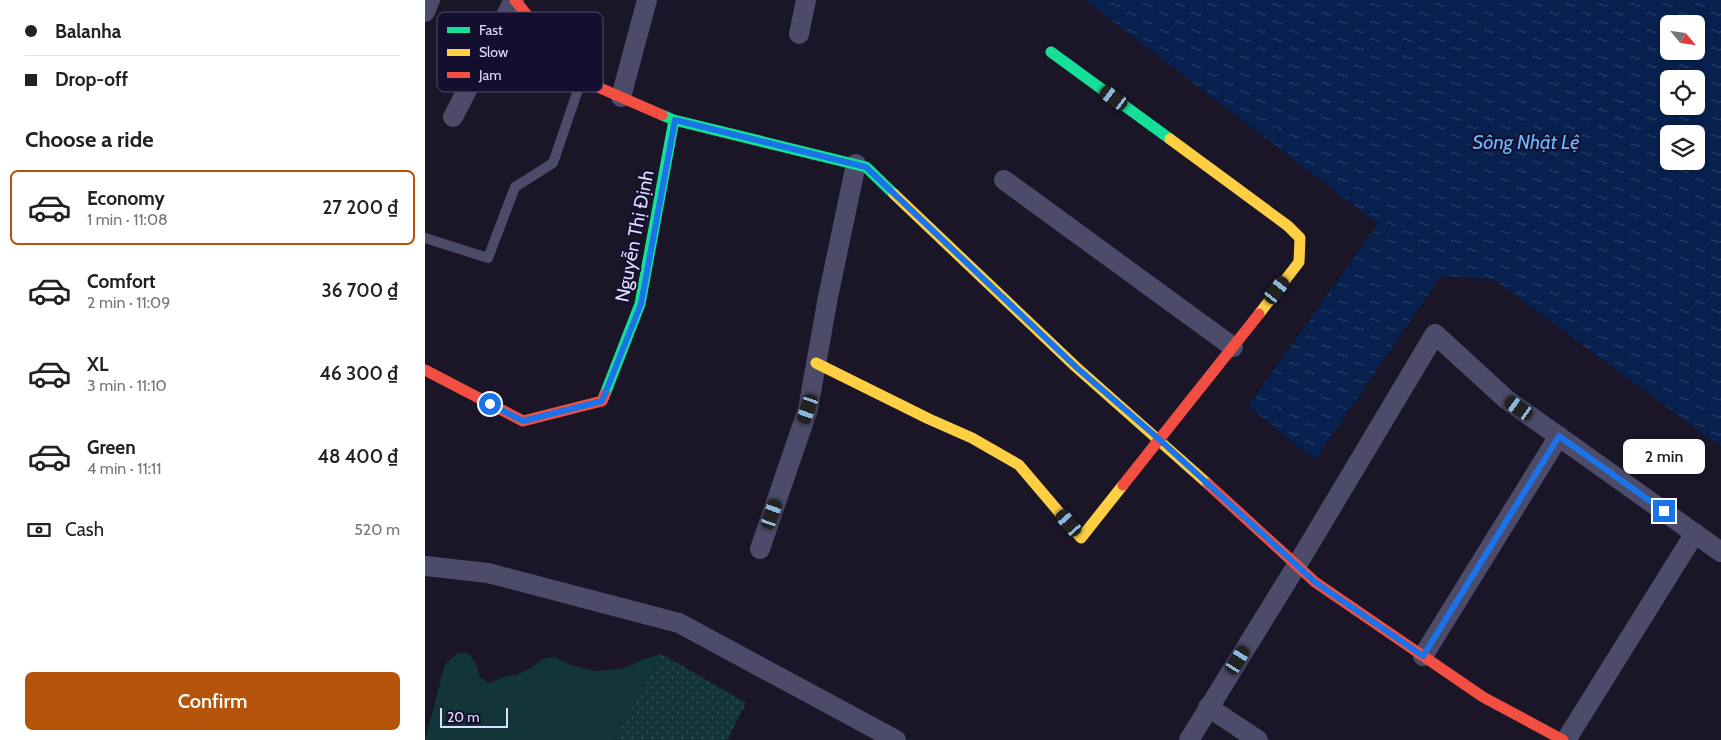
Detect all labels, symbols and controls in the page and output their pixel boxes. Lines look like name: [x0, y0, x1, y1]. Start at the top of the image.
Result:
legend: [437, 12, 603, 92]
north arrow: [1660, 15, 1705, 60]
map controls: [1660, 15, 1705, 170]
text: Balanha: [55, 20, 121, 43]
text: Fast: [479, 21, 503, 39]
text: Slow: [479, 43, 508, 61]
text: Jam: [478, 66, 501, 84]
text: Drop-off: [55, 68, 128, 91]
button: locate: [1660, 70, 1705, 115]
car: [1097, 83, 1130, 113]
button: layers: [1660, 125, 1705, 170]
text: Choose a ride: [25, 126, 154, 153]
water label: Sông Nhật Lệ: [1473, 130, 1579, 154]
street label: Nguyễn Thị Định: [610, 168, 659, 304]
icon: car: [27, 185, 72, 230]
text: Economy: [87, 187, 165, 210]
text: 27 200 ₫: [322, 196, 398, 219]
text: 1 min · 11:08: [87, 210, 168, 229]
icon: car: [27, 268, 72, 313]
text: Comfort: [87, 270, 156, 293]
car: [1261, 274, 1292, 306]
text: 36 700 ₫: [322, 279, 398, 302]
text: 2 min · 11:09: [87, 293, 170, 312]
icon: car: [27, 351, 72, 396]
text: XL: [87, 353, 108, 376]
text: 46 300 ₫: [320, 362, 398, 385]
text: 3 min · 11:10: [87, 376, 167, 395]
car: [796, 392, 819, 426]
route start: [479, 393, 501, 415]
car: [1502, 393, 1535, 423]
icon: car: [27, 434, 72, 479]
text: Green: [87, 436, 136, 459]
callout: 2 min: [1623, 438, 1705, 474]
text: 48 400 ₫: [318, 445, 398, 468]
text: 2 min: [1645, 447, 1683, 466]
text: 4 min · 11:11: [87, 459, 161, 478]
car: [760, 497, 783, 531]
route end: [1653, 500, 1675, 522]
car: [1053, 507, 1084, 539]
icon: cash: [25, 516, 53, 544]
text: Cash: [65, 518, 104, 541]
text: 520 m: [354, 520, 400, 539]
car: [1223, 643, 1252, 677]
button: Confirm: [25, 672, 400, 730]
scale bar: [440, 705, 507, 728]
text: 20 m: [447, 708, 480, 726]

